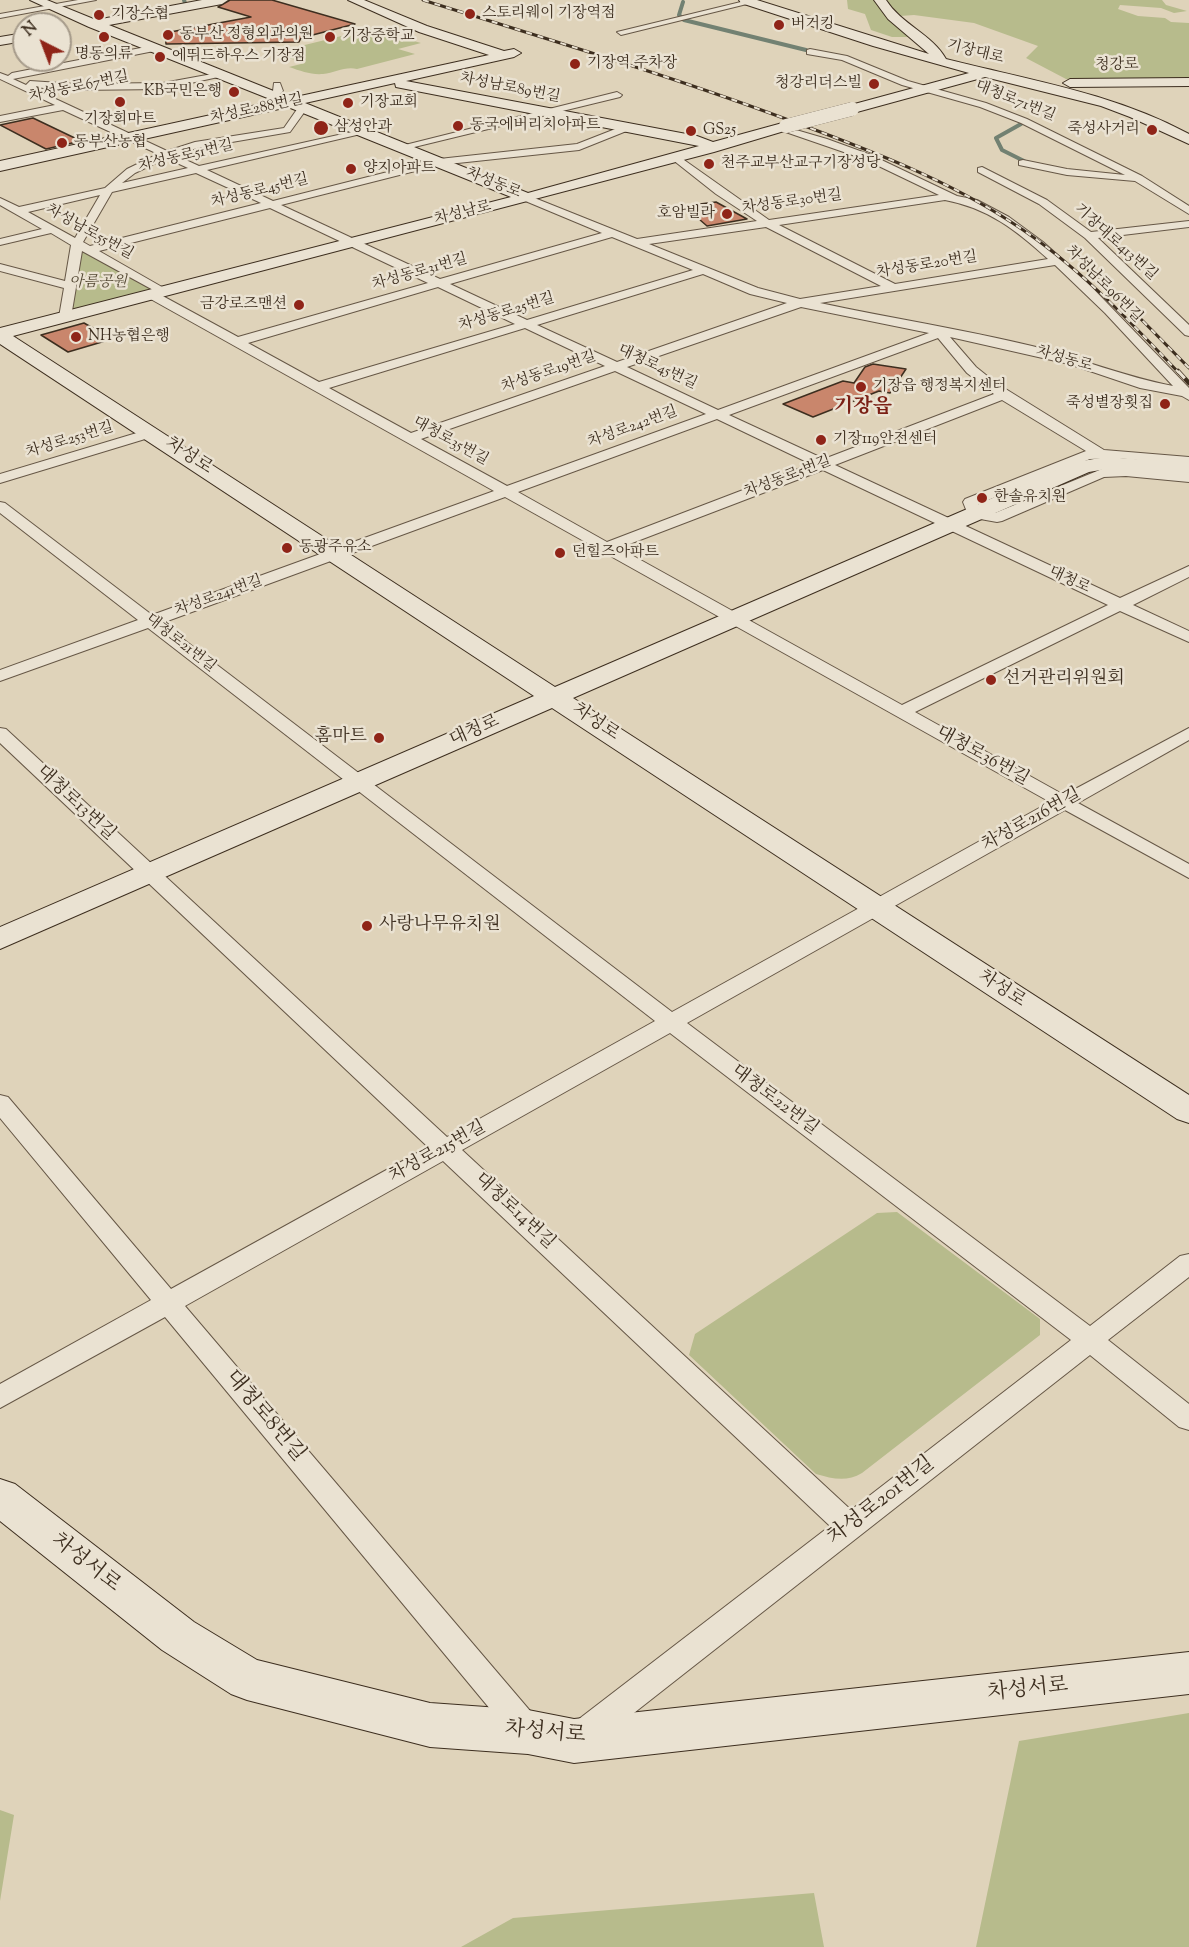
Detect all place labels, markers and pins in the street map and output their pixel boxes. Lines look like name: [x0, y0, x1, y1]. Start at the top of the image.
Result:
place label: 스토리웨이 기장역점: [482, 5, 616, 23]
place label: 기장수협: [111, 6, 169, 24]
marker: 스토리웨이 기장역점: [463, 7, 477, 21]
marker: 기장수협: [92, 8, 106, 22]
place label: 버거킹: [791, 16, 834, 34]
marker: 버거킹: [772, 18, 786, 32]
place label: 동부산 정형외과의원: [180, 26, 314, 44]
marker: 동부산 정형외과의원: [161, 28, 175, 42]
place label: 기장중학교: [342, 28, 414, 46]
marker: 명동의류: [97, 30, 111, 44]
marker: 기장중학교: [323, 30, 337, 44]
place label: 명동의류: [75, 46, 133, 64]
place label: 에뛰드하우스 기장점: [172, 48, 306, 66]
marker: 에뛰드하우스 기장점: [153, 50, 167, 64]
place label: 기장역 주차장: [587, 55, 677, 73]
marker: 기장역 주차장: [568, 57, 582, 71]
place label: 청강리더스빌: [775, 75, 862, 93]
marker: 청강리더스빌: [867, 77, 881, 91]
place label: KB국민은행: [144, 83, 222, 101]
marker: KB국민은행: [227, 85, 241, 99]
place label: 기장교회: [360, 94, 418, 112]
marker: 기장회마트: [113, 95, 127, 109]
marker: 기장교회: [341, 96, 355, 110]
place label: 기장회마트: [84, 111, 156, 129]
place label: 동국에버리치아파트: [470, 117, 600, 135]
marker: 삼성안과: [312, 119, 330, 137]
place label: 삼성안과: [334, 119, 392, 137]
marker: 동국에버리치아파트: [451, 119, 465, 133]
place label: 죽성사거리: [1068, 121, 1140, 139]
place label: GS25: [703, 122, 736, 140]
marker: 죽성사거리: [1145, 123, 1159, 137]
marker: GS25: [684, 124, 698, 138]
place label: 동부산농협: [74, 134, 146, 152]
marker: 동부산농협: [55, 136, 69, 150]
place label: 천주교부산교구기장성당: [721, 155, 880, 173]
marker: 천주교부산교구기장성당: [702, 157, 716, 171]
place label: 양지아파트: [363, 160, 435, 178]
marker: 양지아파트: [344, 162, 358, 176]
place label: 호암빌라: [657, 205, 715, 223]
marker: 호암빌라: [720, 207, 734, 221]
place label: 금강로즈맨션: [200, 296, 287, 314]
marker: 금강로즈맨션: [292, 298, 306, 312]
place label: NH농협은행: [88, 328, 170, 346]
marker: NH농협은행: [69, 330, 83, 344]
place label: 기장읍 행정복지센터: [873, 378, 1007, 396]
marker: 기장읍 행정복지센터: [854, 380, 868, 394]
place label: 죽성별장횟집: [1066, 395, 1153, 413]
marker: 죽성별장횟집: [1158, 397, 1172, 411]
place label: 기장119안전센터: [833, 431, 937, 449]
marker: 기장119안전센터: [814, 433, 828, 447]
place label: 한솔유치원: [994, 489, 1066, 507]
marker: 한솔유치원: [975, 491, 989, 505]
place label: 동광주유소: [299, 539, 371, 557]
marker: 동광주유소: [280, 541, 294, 555]
place label: 던힐즈아파트: [572, 544, 659, 562]
marker: 던힐즈아파트: [553, 546, 567, 560]
place label: 선거관리위원회: [1003, 669, 1125, 691]
marker: 선거관리위원회: [984, 673, 998, 687]
place label: 홈마트: [315, 727, 367, 749]
marker: 홈마트: [372, 731, 386, 745]
place label: 사랑나무유치원: [379, 915, 501, 937]
marker: 사랑나무유치원: [360, 919, 374, 933]

